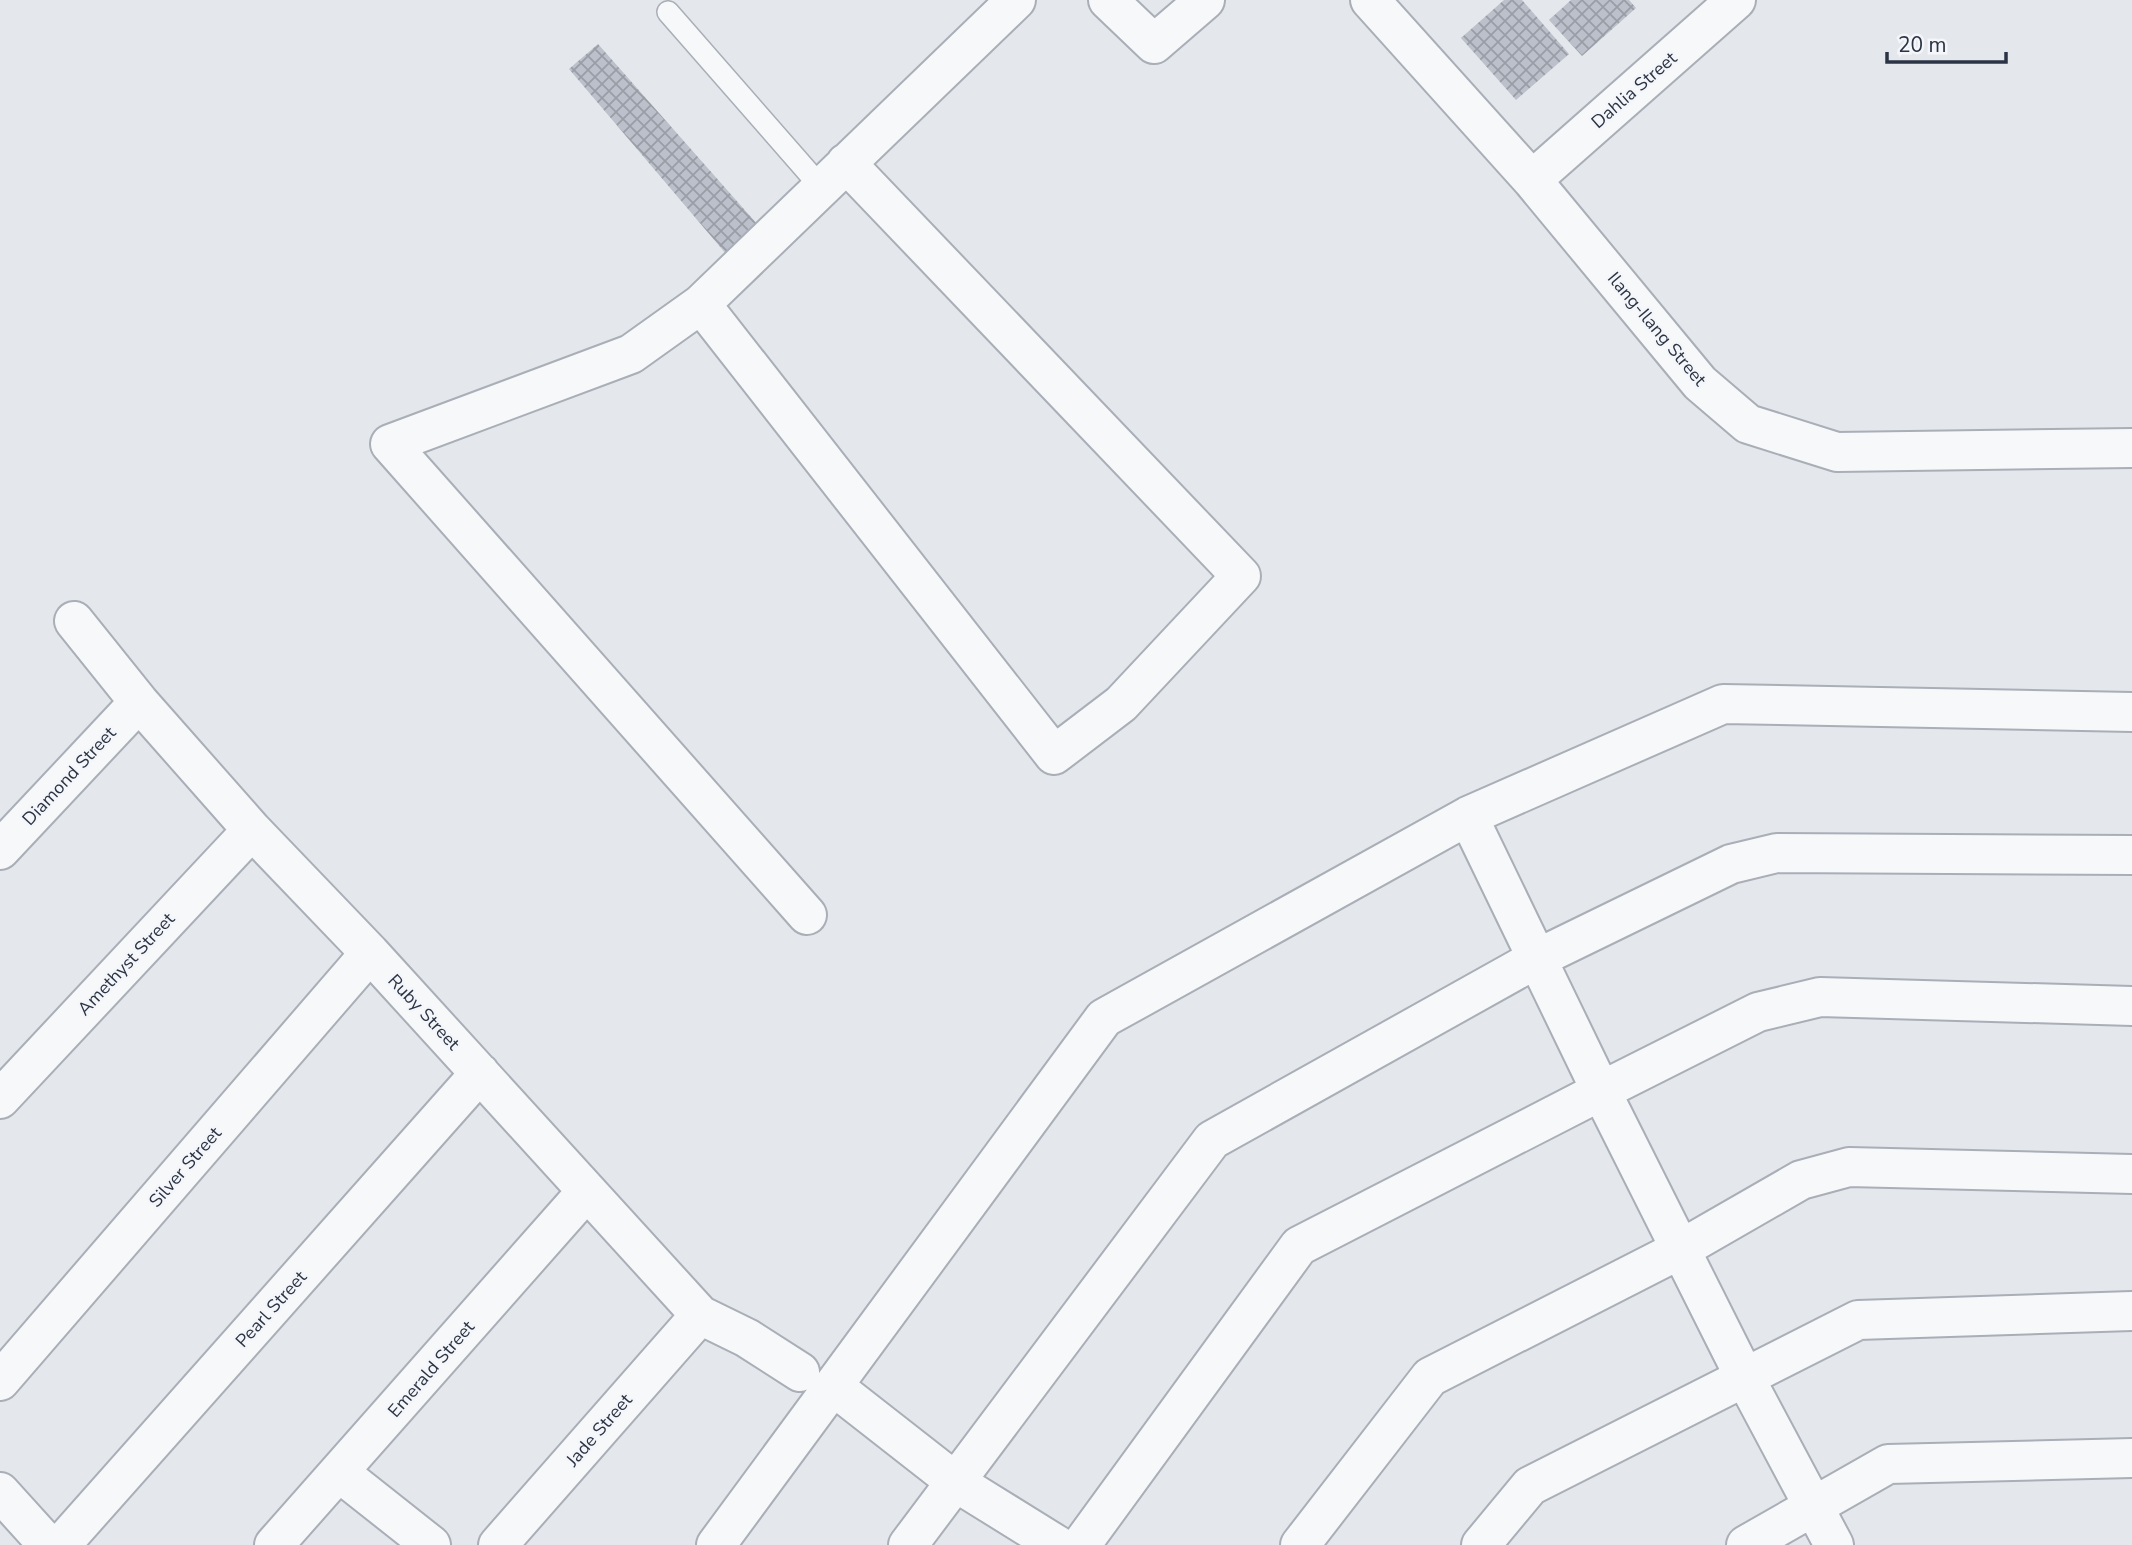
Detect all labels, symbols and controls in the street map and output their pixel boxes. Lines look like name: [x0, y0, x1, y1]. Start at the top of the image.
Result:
scale bar: [1887, 21, 2006, 65]
text: 20 m: [1898, 31, 1947, 59]
street label: Dahlia Street: [1586, 46, 1682, 134]
street label: Ilang-Ilang Street: [1602, 267, 1712, 392]
street label: Diamond Street: [17, 721, 122, 831]
street label: Amethyst Street: [72, 907, 180, 1021]
street label: Ruby Street: [383, 969, 466, 1056]
street label: Silver Street: [143, 1121, 227, 1212]
street label: Pearl Street: [230, 1265, 312, 1353]
street label: Emerald Street: [382, 1315, 480, 1422]
street label: Jade Street: [560, 1388, 638, 1472]

